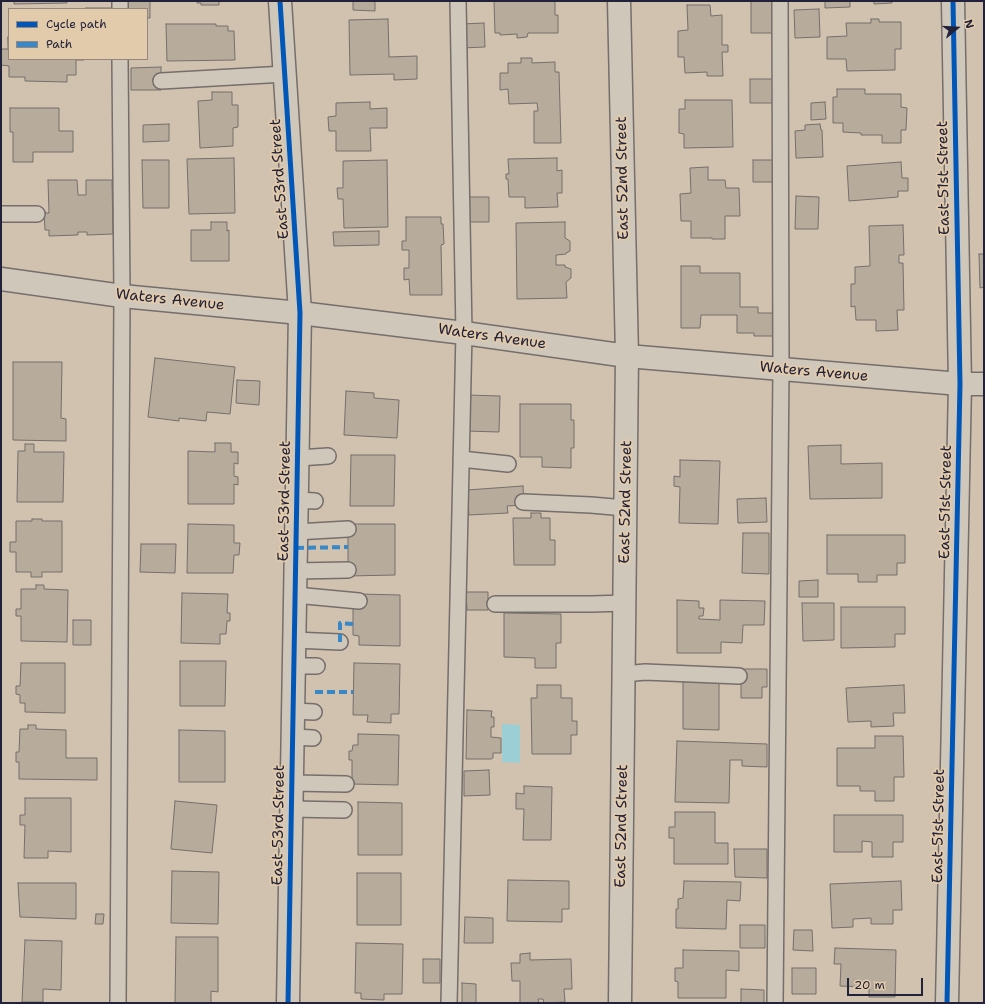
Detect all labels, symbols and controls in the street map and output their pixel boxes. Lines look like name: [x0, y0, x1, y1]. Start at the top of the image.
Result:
legend: [8, 8, 148, 60]
north arrow: [937, 8, 977, 48]
text: Cycle path: [46, 16, 107, 32]
text: N: [960, 18, 977, 31]
text: Path: [46, 36, 72, 52]
street label: East 52nd Street: [613, 116, 633, 240]
street label: East 53rd Street: [267, 118, 293, 240]
street label: East 51st Street: [934, 121, 954, 235]
street label: Waters Avenue: [115, 285, 225, 315]
street label: Waters Avenue: [437, 320, 547, 354]
street label: Waters Avenue: [759, 358, 869, 386]
street label: East 53rd Street: [275, 440, 295, 562]
street label: East 52nd Street: [616, 440, 636, 564]
street label: East 51st Street: [936, 445, 956, 559]
street label: East 53rd Street: [269, 764, 289, 886]
street label: East 52nd Street: [612, 764, 632, 888]
street label: East 51st Street: [929, 769, 949, 883]
scale bar: [849, 970, 925, 996]
text: 20 m: [854, 977, 885, 993]

